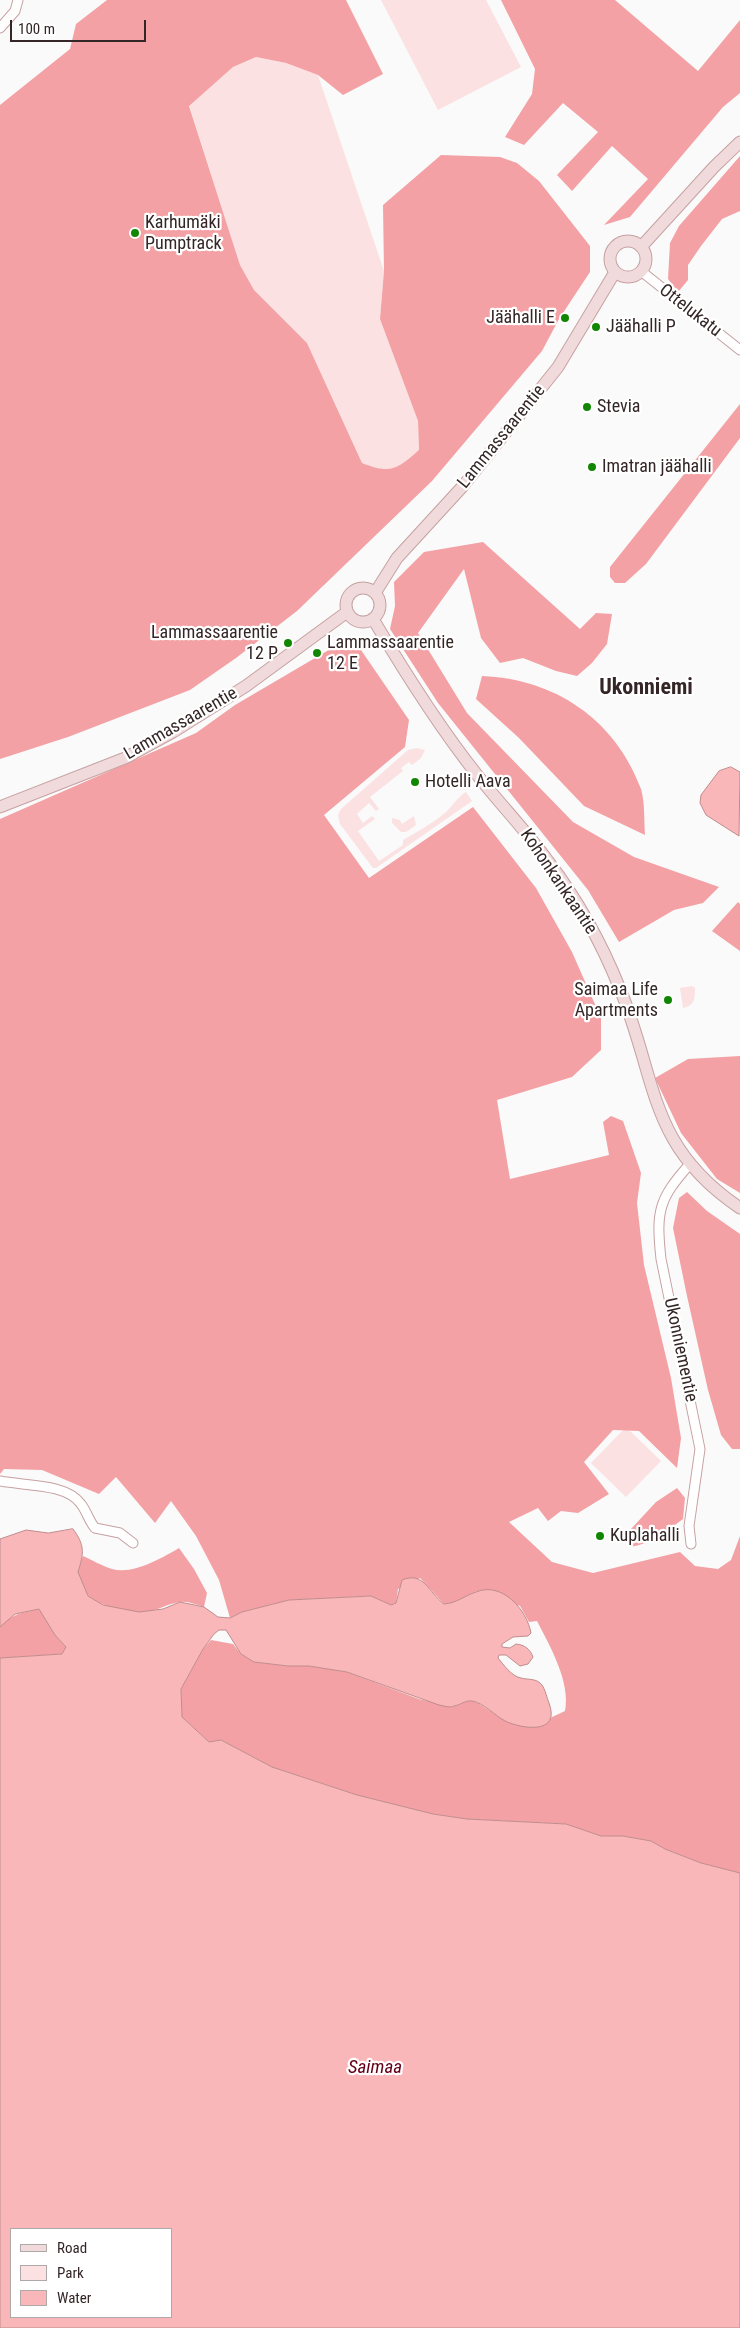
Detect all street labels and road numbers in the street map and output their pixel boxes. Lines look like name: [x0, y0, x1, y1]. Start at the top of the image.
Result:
street label: Ottelukatu: [654, 280, 726, 342]
street label: Lammassaarentie: [454, 381, 550, 493]
street label: Lammassaarentie: [121, 683, 241, 765]
street label: Kohonkankaantie: [515, 825, 601, 939]
street label: Ukonniementie: [658, 1296, 702, 1404]

